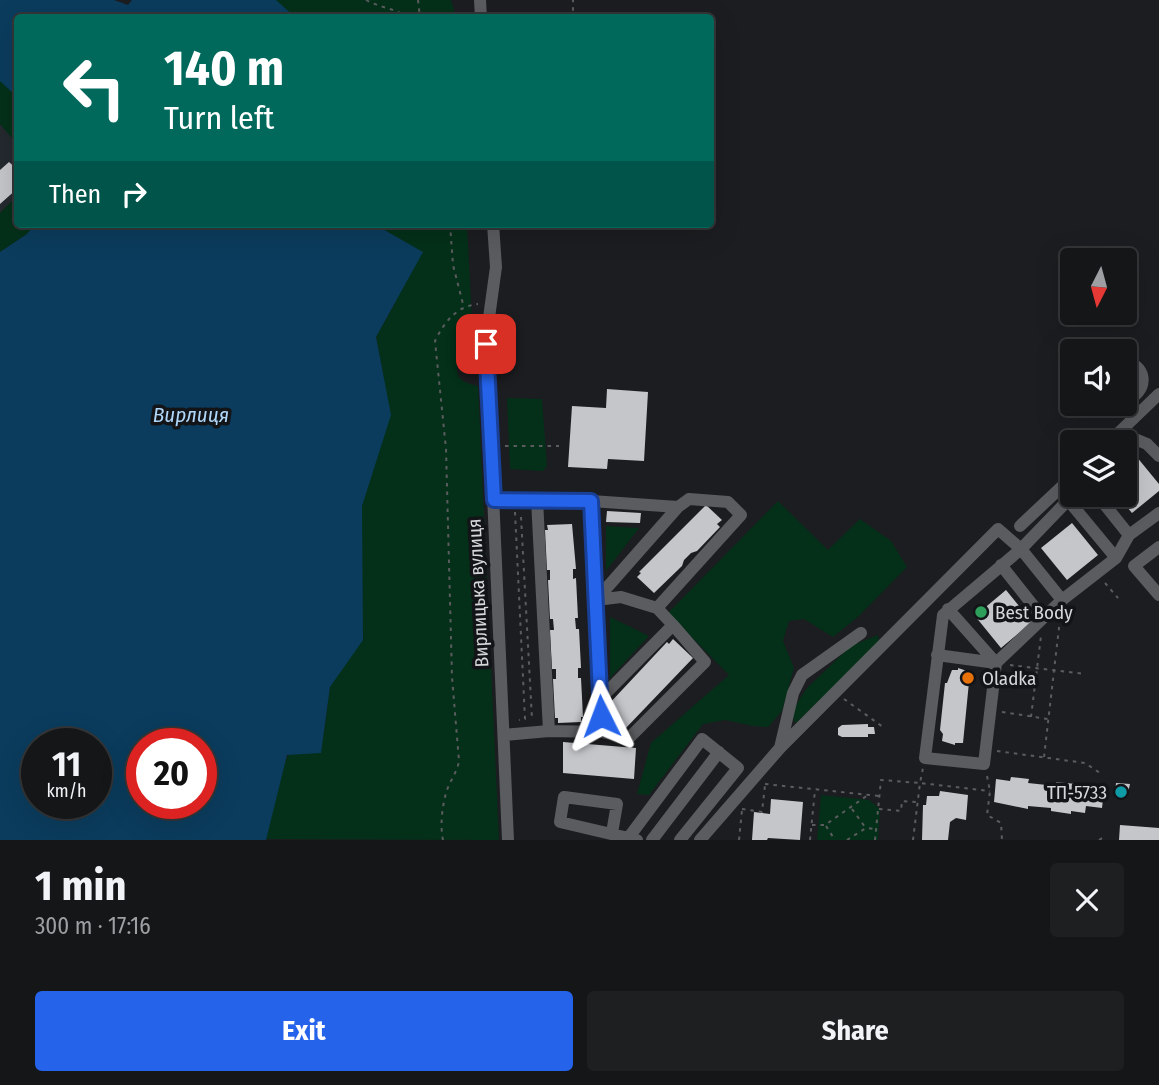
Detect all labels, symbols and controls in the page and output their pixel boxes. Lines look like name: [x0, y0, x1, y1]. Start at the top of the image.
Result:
text: 140 m: [164, 39, 284, 98]
icon: left: [49, 42, 140, 133]
text: Turn left: [164, 99, 274, 137]
icon: right: [115, 175, 153, 213]
text: Then: [49, 179, 101, 210]
north arrow: [1060, 248, 1138, 326]
map controls: [1060, 248, 1137, 507]
pin: [456, 314, 516, 374]
icon: arrive: [467, 325, 505, 363]
button: sound: [1060, 339, 1137, 416]
water label: Вирлиця: [153, 402, 229, 428]
button: layers: [1060, 430, 1137, 507]
street label: Вирлицька вулиця: [463, 518, 493, 668]
place label: Best Body: [995, 601, 1073, 624]
marker: Best Body: [973, 604, 989, 620]
place label: Oladka: [982, 667, 1036, 690]
marker: Oladka: [960, 670, 976, 686]
position arrow: [564, 679, 638, 753]
speed limit sign: 20: [126, 728, 217, 819]
text: 11: [52, 743, 81, 785]
text: km/h: [46, 780, 87, 802]
place label: ТП-5733: [1047, 781, 1107, 804]
marker: ТП-5733: [1113, 784, 1129, 800]
text: 1 min: [35, 861, 126, 911]
button: close: [1050, 863, 1124, 937]
text: 300 m · 17:16: [35, 912, 151, 940]
button: Exit: [35, 991, 573, 1071]
button: Share: [587, 991, 1124, 1071]

